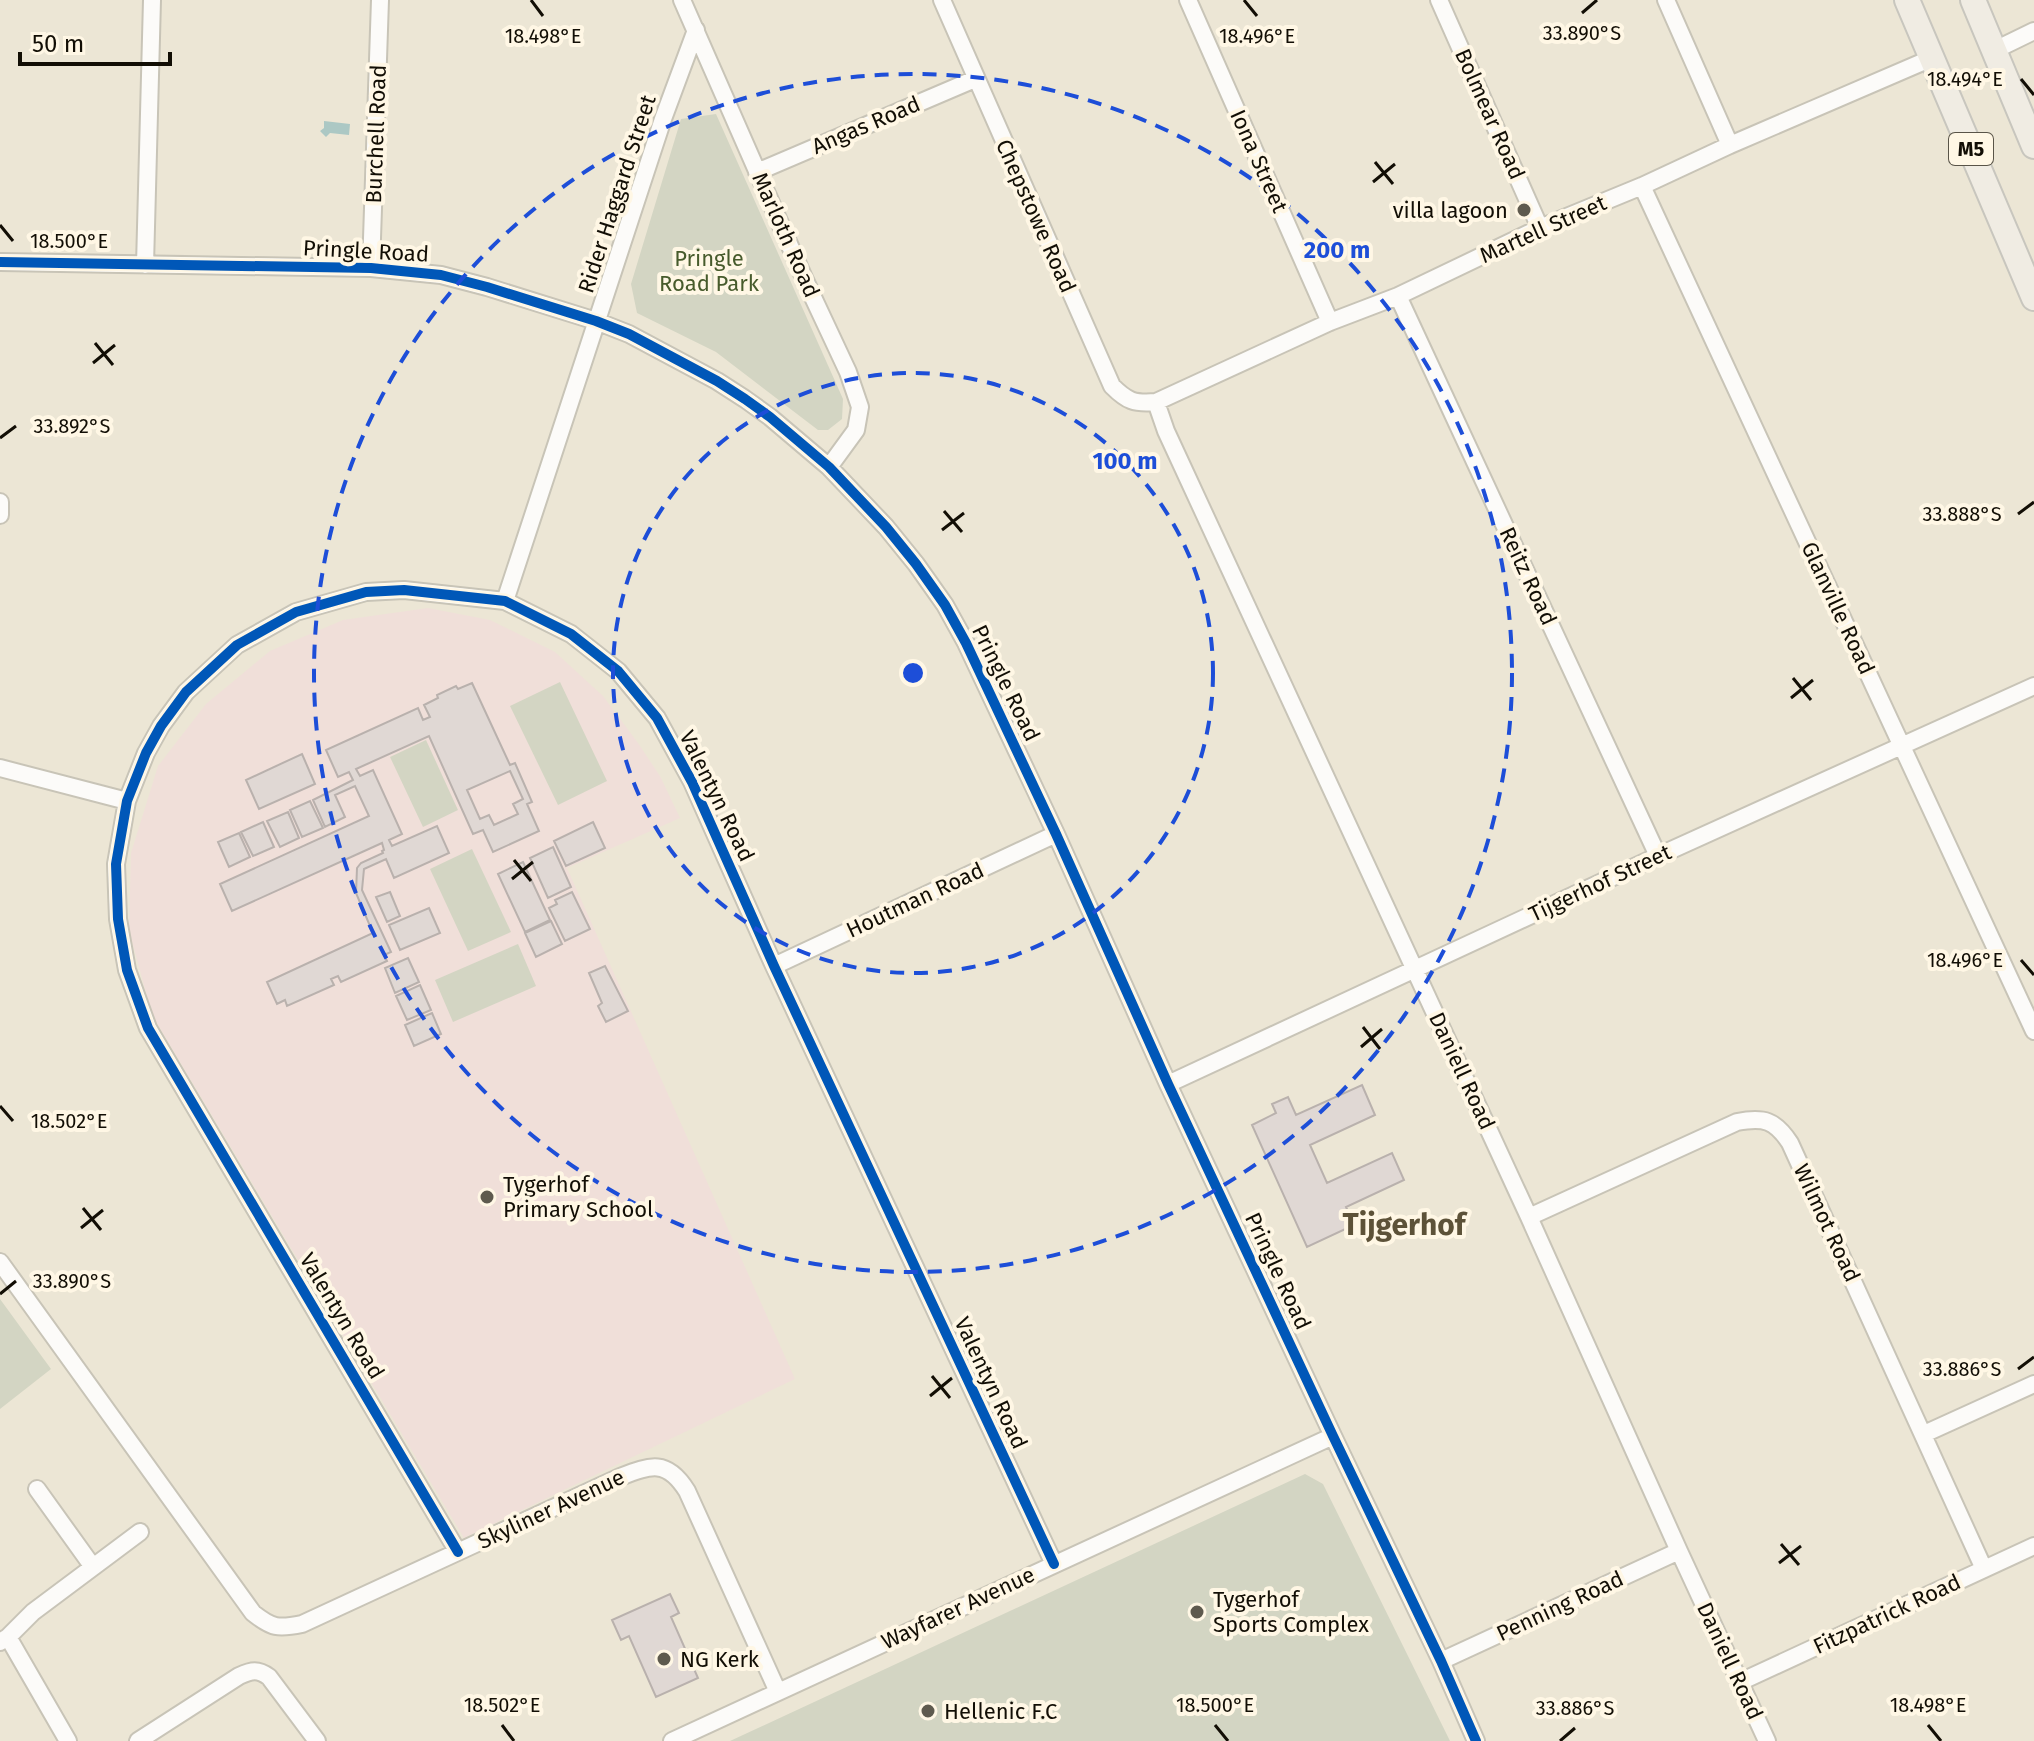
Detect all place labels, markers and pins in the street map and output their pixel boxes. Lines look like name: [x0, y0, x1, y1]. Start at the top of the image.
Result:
place label: villa lagoon: [1393, 197, 1508, 224]
marker: villa lagoon: [1515, 201, 1533, 219]
centre of rings: [899, 659, 927, 687]
place label: Tygerhof Primary School: [503, 1171, 654, 1223]
marker: Tygerhof Primary School: [478, 1188, 496, 1206]
place label: Tygerhof Sports Complex: [1213, 1586, 1369, 1638]
marker: Tygerhof Sports Complex: [1188, 1603, 1206, 1621]
place label: NG Kerk: [680, 1646, 760, 1673]
marker: NG Kerk: [655, 1650, 673, 1668]
place label: Hellenic F.C: [944, 1698, 1057, 1725]
marker: Hellenic F.C: [919, 1702, 937, 1720]

